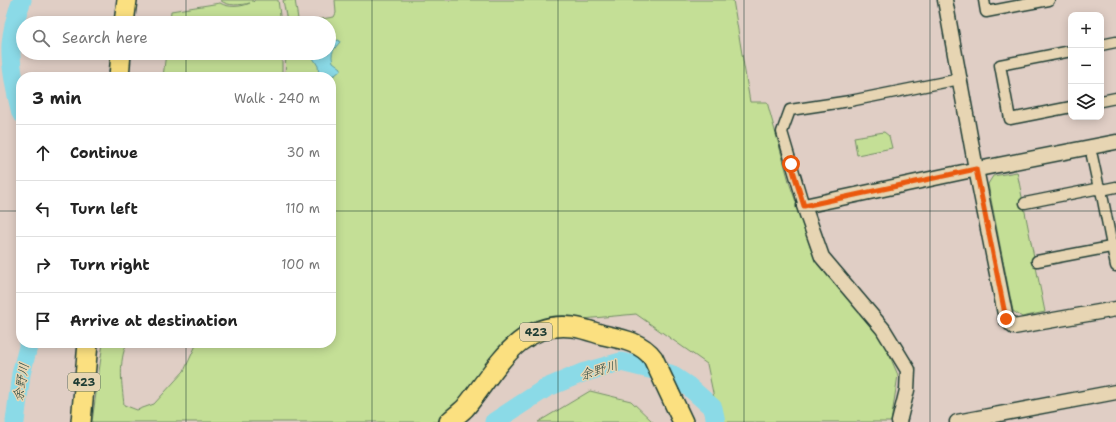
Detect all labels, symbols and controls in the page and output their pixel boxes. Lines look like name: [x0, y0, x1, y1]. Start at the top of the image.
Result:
map controls: [1068, 12, 1104, 120]
button: +: [1068, 12, 1104, 48]
search box: [16, 16, 336, 60]
icon: search: [30, 27, 52, 49]
text: Search here: [62, 28, 148, 48]
button: −: [1068, 48, 1104, 84]
button: layers: [1068, 84, 1104, 120]
text: 3 min: [32, 87, 82, 109]
text: Walk · 240 m: [234, 90, 320, 107]
icon: ahead: [32, 142, 54, 164]
text: Continue: [70, 143, 138, 163]
text: 30 m: [286, 144, 320, 161]
route start: [782, 155, 800, 173]
icon: left: [32, 198, 54, 220]
text: Turn left: [70, 199, 138, 219]
text: 110 m: [285, 200, 320, 217]
icon: right: [32, 254, 54, 276]
text: Turn right: [70, 255, 150, 275]
text: 100 m: [281, 256, 320, 273]
icon: arrive: [32, 310, 54, 332]
route end: [997, 310, 1015, 328]
text: Arrive at destination: [70, 311, 238, 331]
road number: 423: [520, 323, 552, 341]
water label: 余野川: [578, 356, 620, 384]
water label: 余野川: [9, 361, 33, 403]
road number: 423: [68, 373, 100, 391]

